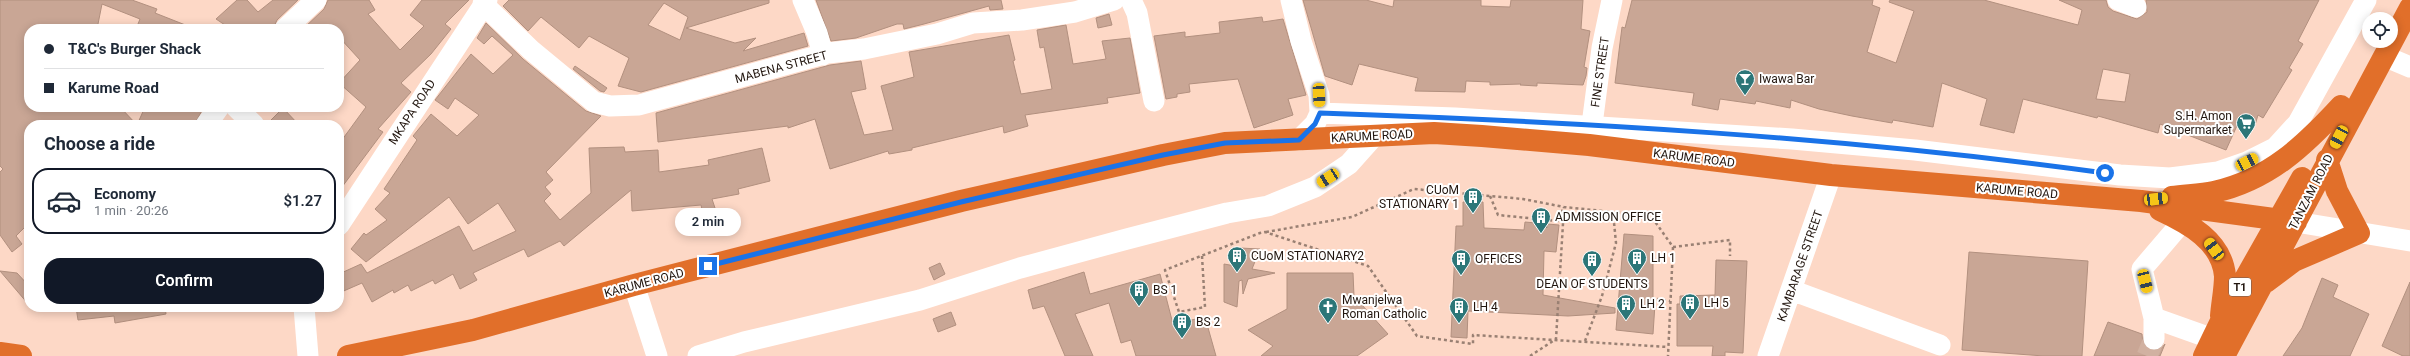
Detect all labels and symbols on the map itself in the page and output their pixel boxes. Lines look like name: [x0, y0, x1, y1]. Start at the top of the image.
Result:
street label: FINE STREET: [1588, 36, 1612, 108]
street label: MABENA STREET: [733, 48, 829, 86]
bar icon: Iwawa Bar: [1734, 68, 1756, 96]
place label: Iwawa Bar: [1759, 72, 1814, 86]
street label: MKAPA ROAD: [386, 77, 438, 147]
car: [1312, 83, 1326, 107]
place label: S.H. Amon Supermarket: [2164, 109, 2232, 137]
supermarket icon: S.H. Amon Supermarket: [2235, 112, 2257, 140]
car: [2328, 124, 2350, 150]
street label: KARUME ROAD: [1331, 127, 1413, 145]
street label: KARUME ROAD: [1652, 146, 1736, 170]
car: [2234, 151, 2260, 173]
street label: TANZAM ROAD: [2286, 152, 2336, 232]
route start: [2096, 164, 2114, 182]
car: [1315, 166, 1341, 190]
street label: KARUME ROAD: [1976, 180, 2059, 202]
place label: CUoM STATIONARY 1: [1379, 183, 1459, 211]
building icon: CUoM STATIONARY 1: [1462, 186, 1484, 214]
car: [2143, 192, 2169, 206]
building icon: ADMISSION OFFICE: [1530, 206, 1552, 234]
callout: 2 min: [675, 208, 741, 236]
street label: KAMBARAGE STREET: [1774, 208, 1826, 324]
place label: ADMISSION OFFICE: [1555, 210, 1661, 224]
car: [2202, 236, 2226, 262]
building icon: CUoM STATIONARY2: [1226, 245, 1248, 273]
building icon: LH 1: [1626, 247, 1648, 275]
building icon: OFFICES: [1450, 248, 1472, 276]
place label: CUoM STATIONARY2: [1251, 249, 1364, 263]
building icon: DEAN OF STUDENTS: [1581, 249, 1603, 277]
place label: LH 1: [1651, 251, 1676, 265]
place label: OFFICES: [1475, 252, 1522, 266]
route end: [699, 257, 717, 275]
street label: KARUME ROAD: [603, 266, 686, 300]
car: [2136, 268, 2154, 294]
place label: DEAN OF STUDENTS: [1536, 277, 1648, 291]
road number: T1: [2229, 278, 2251, 296]
building icon: BS 1: [1128, 279, 1150, 307]
place label: BS 1: [1153, 283, 1177, 297]
building icon: LH 5: [1679, 292, 1701, 320]
place label: Mwanjelwa Roman Catholic: [1342, 293, 1427, 321]
building icon: LH 2: [1615, 293, 1637, 321]
church icon: Mwanjelwa Roman Catholic: [1317, 296, 1339, 324]
building icon: LH 4: [1448, 296, 1470, 324]
place label: LH 5: [1704, 296, 1729, 310]
place label: LH 2: [1640, 297, 1665, 311]
place label: LH 4: [1473, 300, 1498, 314]
building icon: BS 2: [1171, 311, 1193, 339]
place label: BS 2: [1196, 315, 1221, 329]

